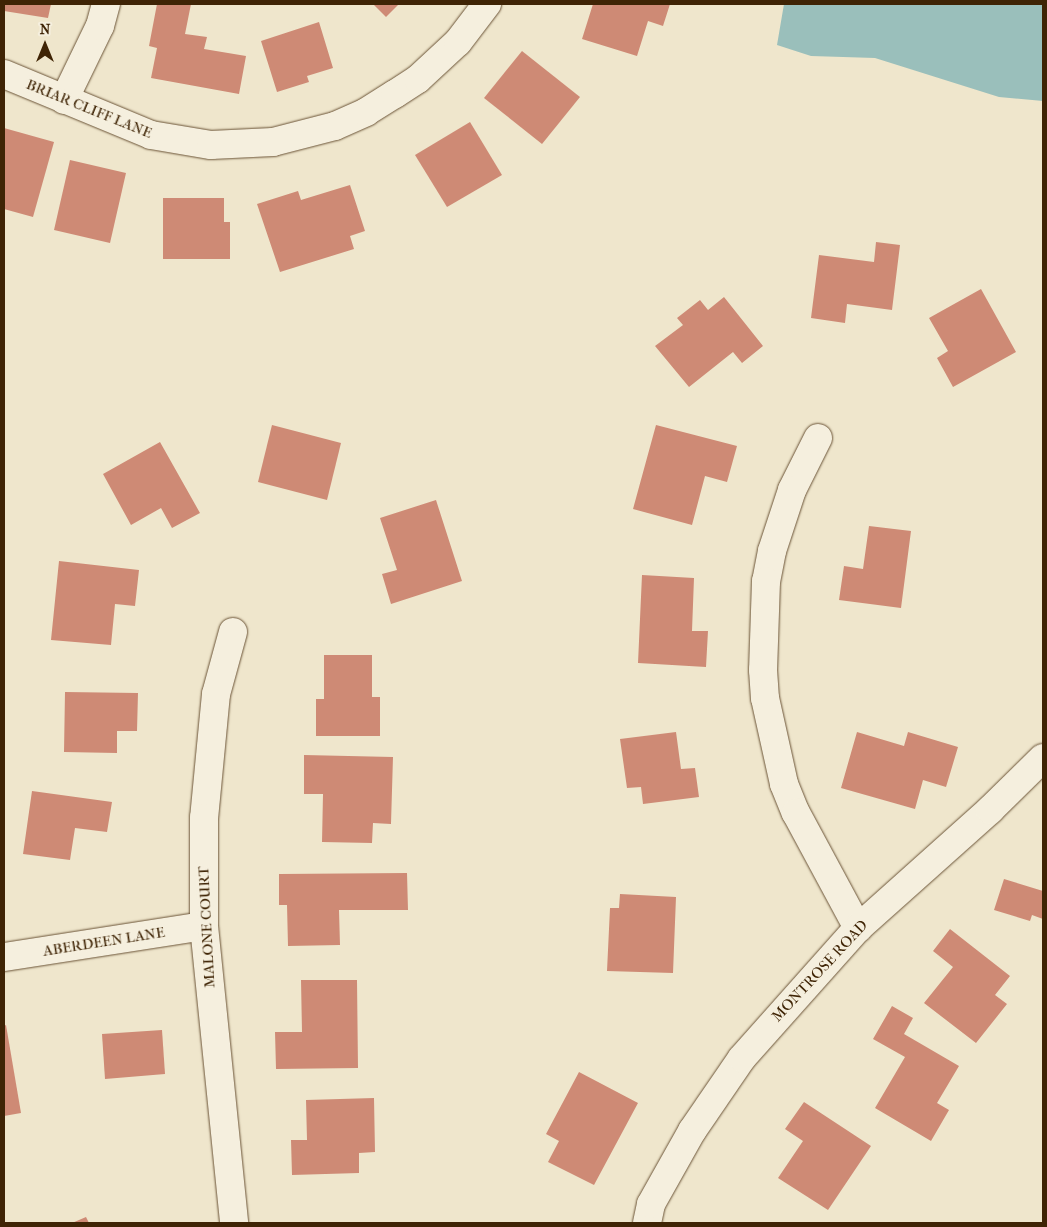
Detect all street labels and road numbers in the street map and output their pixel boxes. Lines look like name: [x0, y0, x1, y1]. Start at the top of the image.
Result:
street label: BRIAR CLIFF LANE: [23, 76, 155, 142]
street label: MALONE COURT: [195, 866, 219, 988]
street label: MONTROSE ROAD: [768, 916, 872, 1026]
street label: ABERDEEN LANE: [42, 923, 166, 961]

